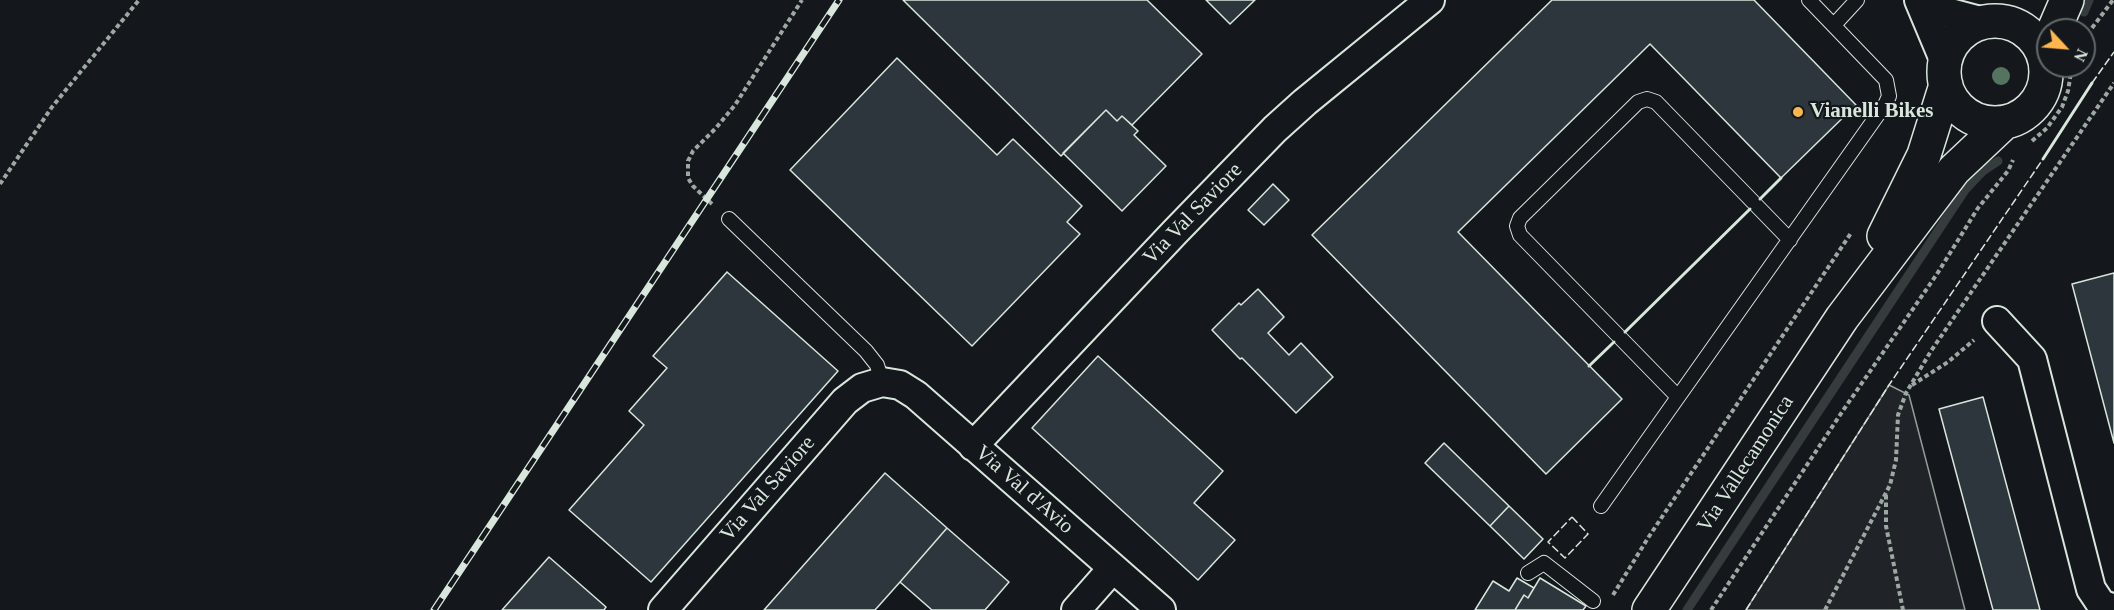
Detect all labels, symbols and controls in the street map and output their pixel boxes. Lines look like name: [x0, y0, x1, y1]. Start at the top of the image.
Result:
north arrow: [2036, 18, 2096, 78]
text: N: [2071, 46, 2091, 64]
place label: Vianelli Bikes: [1810, 99, 1933, 125]
marker: Vianelli Bikes: [1791, 105, 1805, 119]
street label: Via Val Saviore: [1138, 158, 1248, 270]
street label: Via Vallecamonica: [1692, 391, 1800, 537]
street label: Via Val Saviore: [715, 431, 821, 547]
street label: Via Val d'Avio: [970, 440, 1078, 540]

